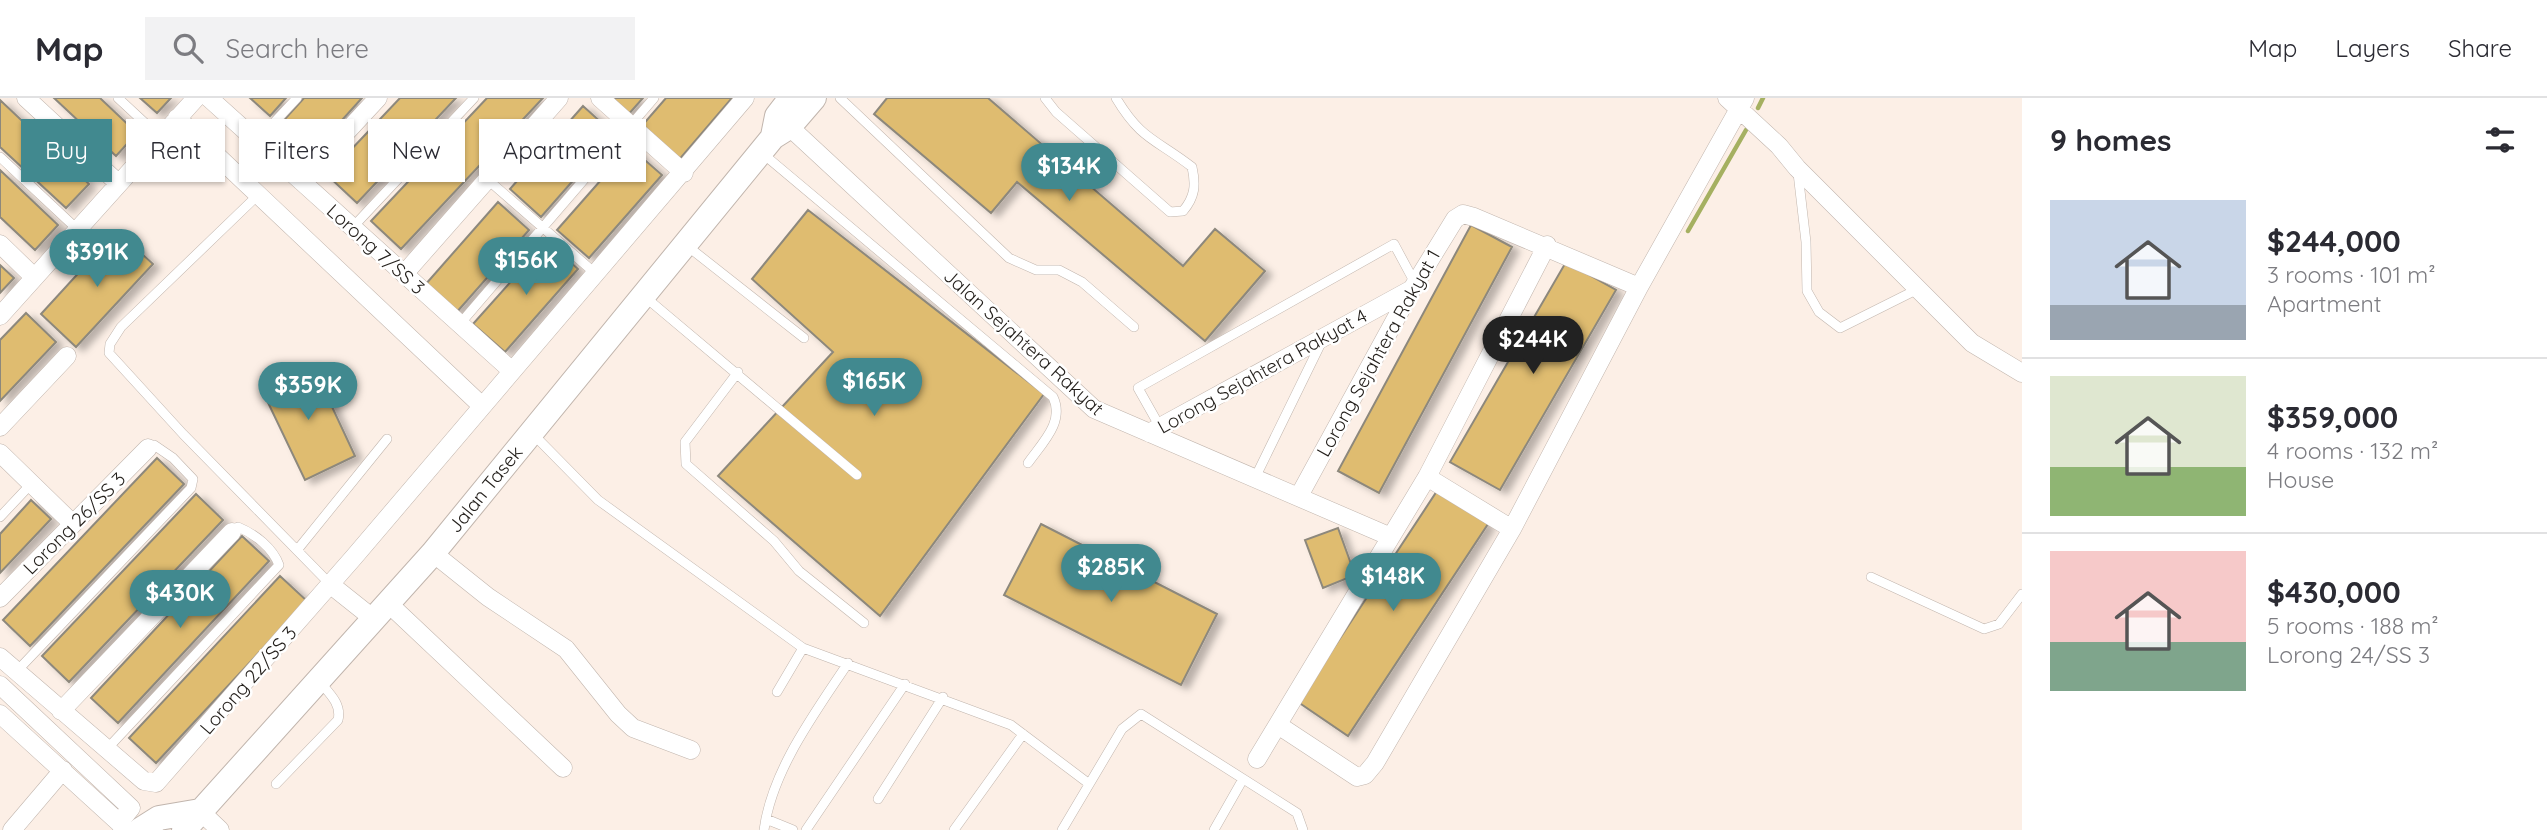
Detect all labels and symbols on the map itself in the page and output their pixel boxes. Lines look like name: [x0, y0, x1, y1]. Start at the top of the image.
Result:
pin: $134K: [1020, 144, 1118, 203]
street label: Lorong 7/SS 3: [322, 199, 430, 299]
pin: $391K: [48, 230, 146, 289]
pin: $156K: [477, 238, 575, 297]
street label: Lorong Sejahtera Rakyat 1: [1311, 245, 1445, 461]
street label: Jalan Sejahtera Rakyat: [939, 264, 1109, 420]
street label: Lorong Sejahtera Rakyat 4: [1153, 303, 1371, 439]
pin: $244K: [1484, 316, 1582, 376]
pin: $165K: [825, 358, 923, 418]
pin: $359K: [259, 362, 357, 422]
street label: Jalan Tasek: [443, 441, 527, 537]
street label: Lorong 26/SS 3: [18, 467, 130, 579]
pin: $285K: [1062, 545, 1160, 604]
pin: $148K: [1344, 554, 1442, 613]
pin: $430K: [131, 570, 229, 630]
street label: Lorong 22/SS 3: [195, 621, 301, 739]

